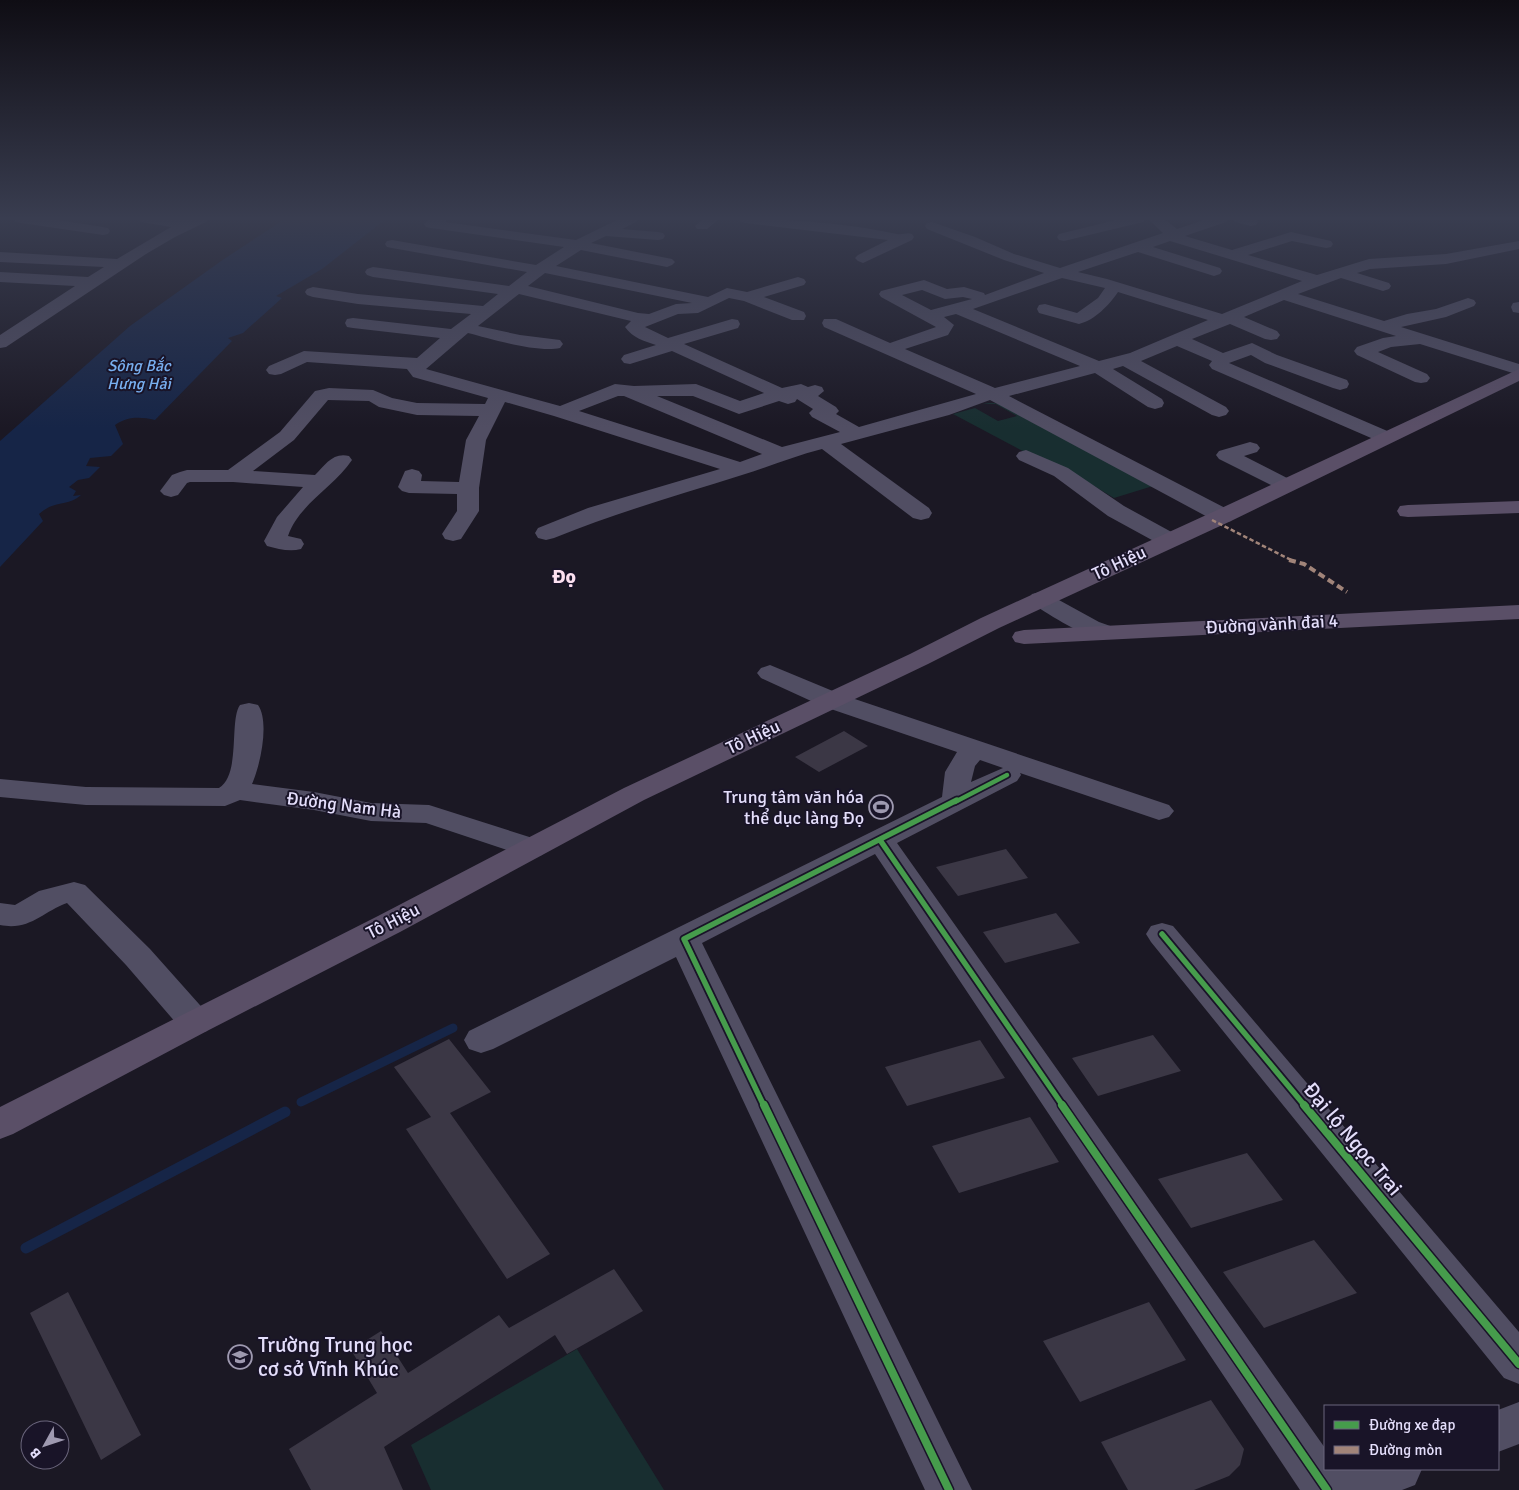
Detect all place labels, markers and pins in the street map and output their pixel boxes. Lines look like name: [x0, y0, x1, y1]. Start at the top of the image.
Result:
place label: Trung tâm văn hóa thể dục làng Đọ: [723, 786, 864, 829]
sports icon: Trung tâm văn hóa thể dục làng Đọ: [868, 794, 894, 820]
place label: Trường Trung học cơ sở Vĩnh Khúc: [258, 1332, 413, 1382]
school or university icon: Trường Trung học cơ sở Vĩnh Khúc: [227, 1344, 253, 1370]

